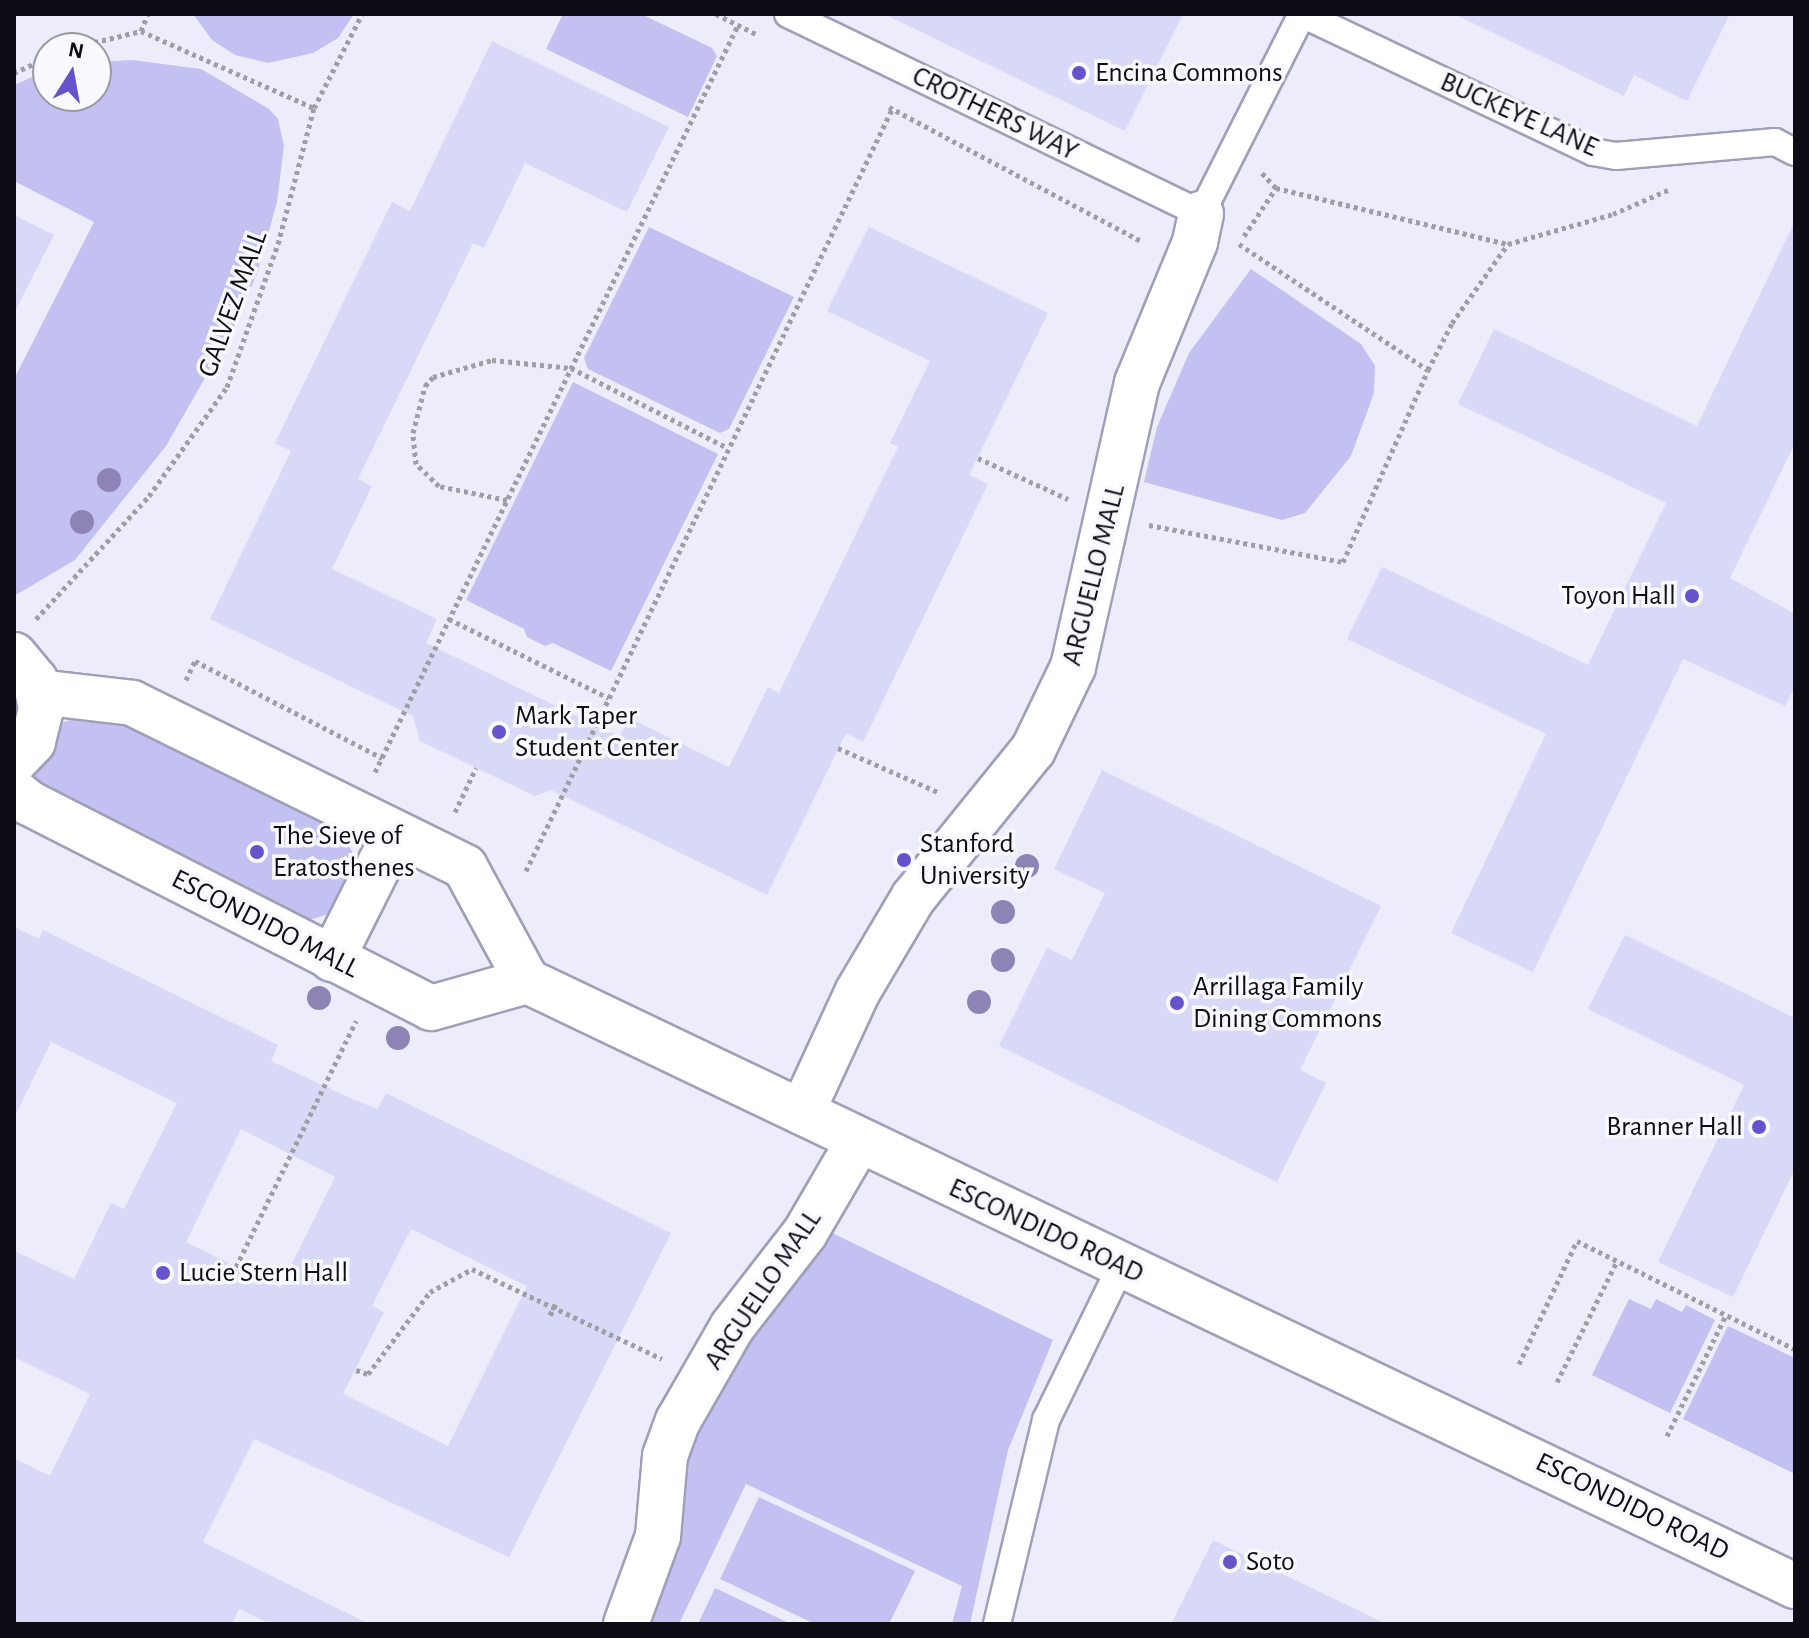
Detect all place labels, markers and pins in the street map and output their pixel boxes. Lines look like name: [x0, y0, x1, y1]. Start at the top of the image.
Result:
place label: Encina Commons: [1095, 56, 1282, 90]
marker: Encina Commons: [1070, 64, 1088, 82]
place label: Toyon Hall: [1561, 579, 1676, 613]
marker: Toyon Hall: [1683, 587, 1701, 605]
place label: Mark Taper Student Center: [515, 699, 679, 765]
marker: Mark Taper Student Center: [490, 723, 508, 741]
place label: The Sieve of Eratosthenes: [273, 819, 415, 885]
place label: Stanford University: [920, 827, 1030, 893]
marker: The Sieve of Eratosthenes: [248, 843, 266, 861]
marker: Stanford University: [895, 851, 913, 869]
place label: Arrillaga Family Dining Commons: [1193, 970, 1382, 1036]
marker: Arrillaga Family Dining Commons: [1168, 994, 1186, 1012]
place label: Branner Hall: [1606, 1110, 1743, 1144]
marker: Branner Hall: [1750, 1118, 1768, 1136]
place label: Lucie Stern Hall: [179, 1256, 348, 1290]
marker: Lucie Stern Hall: [154, 1264, 172, 1282]
place label: Soto: [1246, 1545, 1295, 1579]
marker: Soto: [1221, 1553, 1239, 1571]

